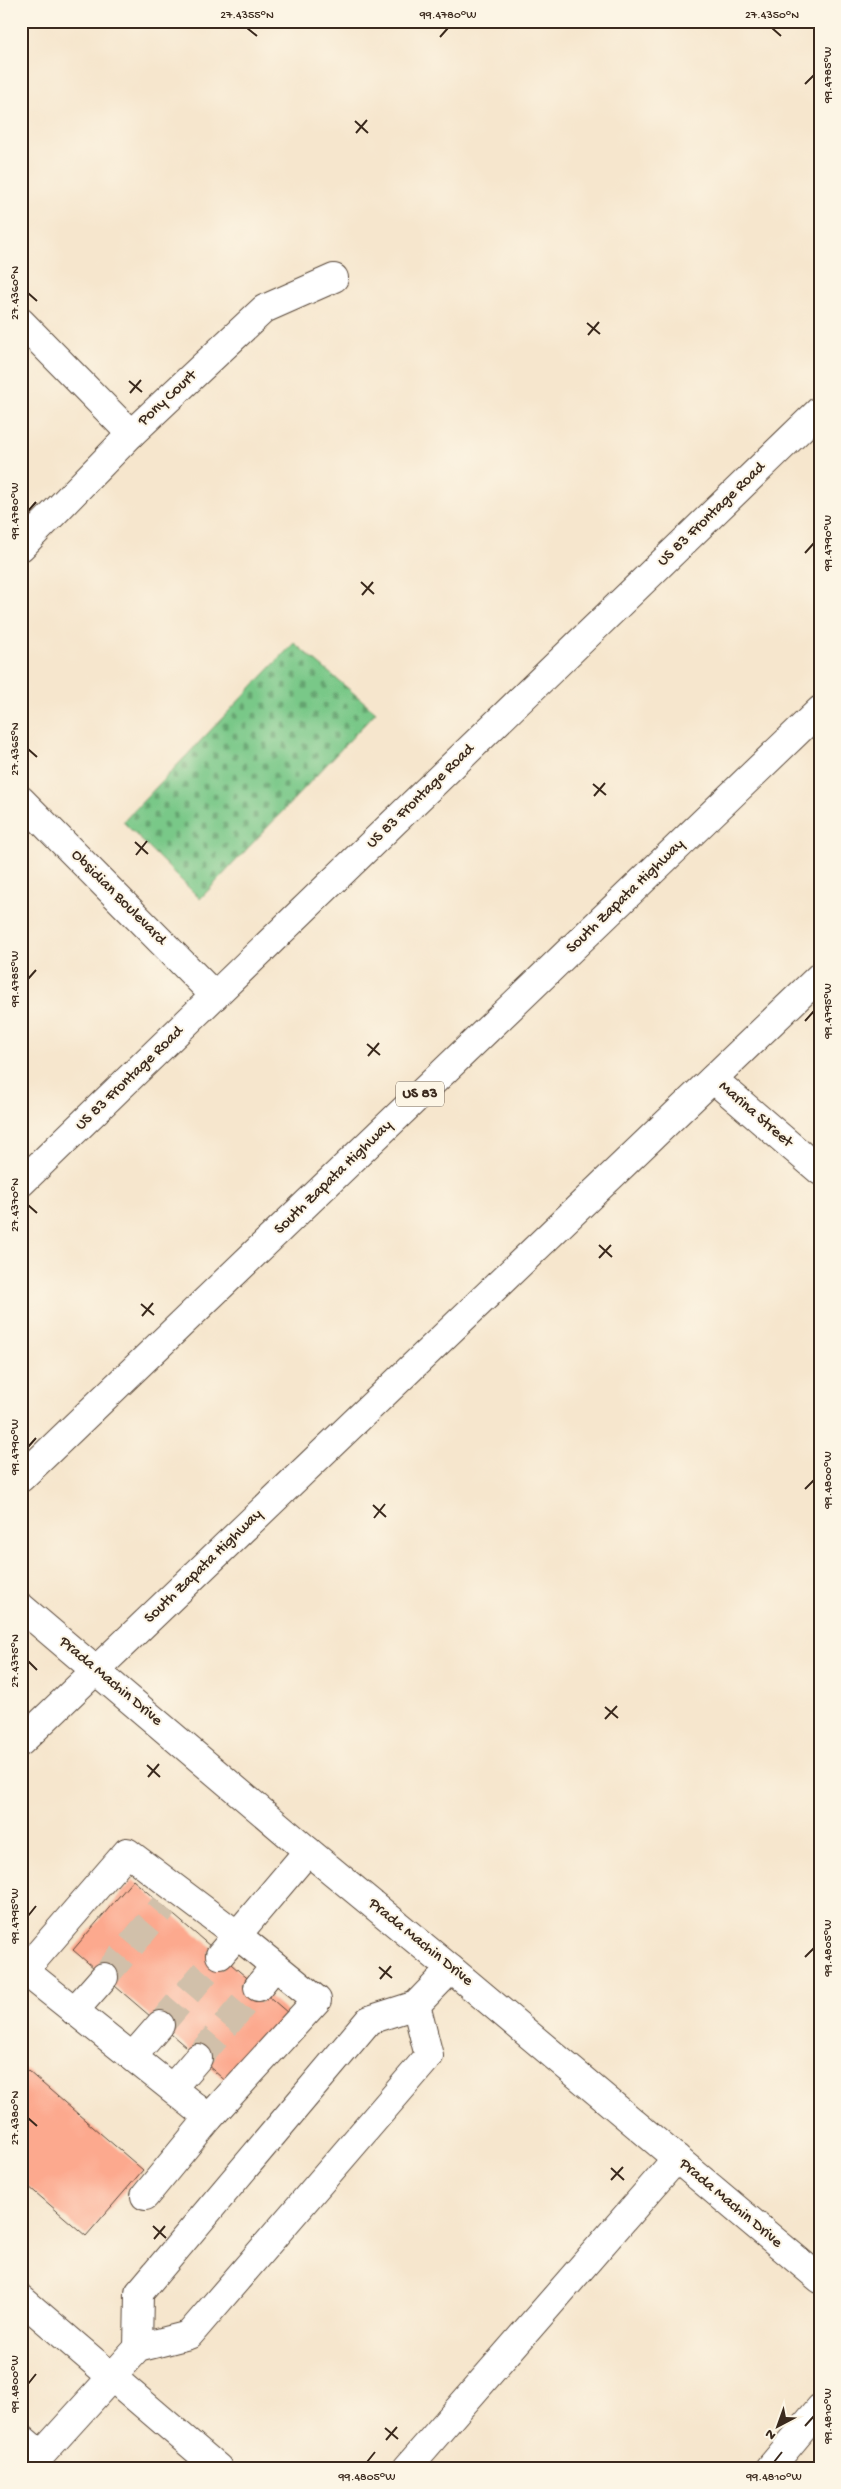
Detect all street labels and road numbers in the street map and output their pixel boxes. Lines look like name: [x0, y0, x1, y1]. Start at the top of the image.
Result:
street label: Pony Court: [134, 366, 202, 432]
street label: US 83 Frontage Road: [654, 458, 771, 571]
street label: US 83 Frontage Road: [363, 740, 480, 853]
street label: South Zapata Highway: [563, 836, 689, 958]
street label: Obsidian Boulevard: [66, 846, 171, 951]
street label: US 83 Frontage Road: [72, 1022, 189, 1135]
street label: Marina Street: [714, 1078, 797, 1153]
road number: US 83: [396, 1082, 444, 1106]
street label: South Zapata Highway: [271, 1117, 397, 1239]
street label: South Zapata Highway: [141, 1506, 267, 1628]
street label: Prada Machin Drive: [54, 1633, 166, 1731]
street label: Prada Machin Drive: [363, 1894, 477, 1991]
street label: Prada Machin Drive: [674, 2155, 786, 2253]

